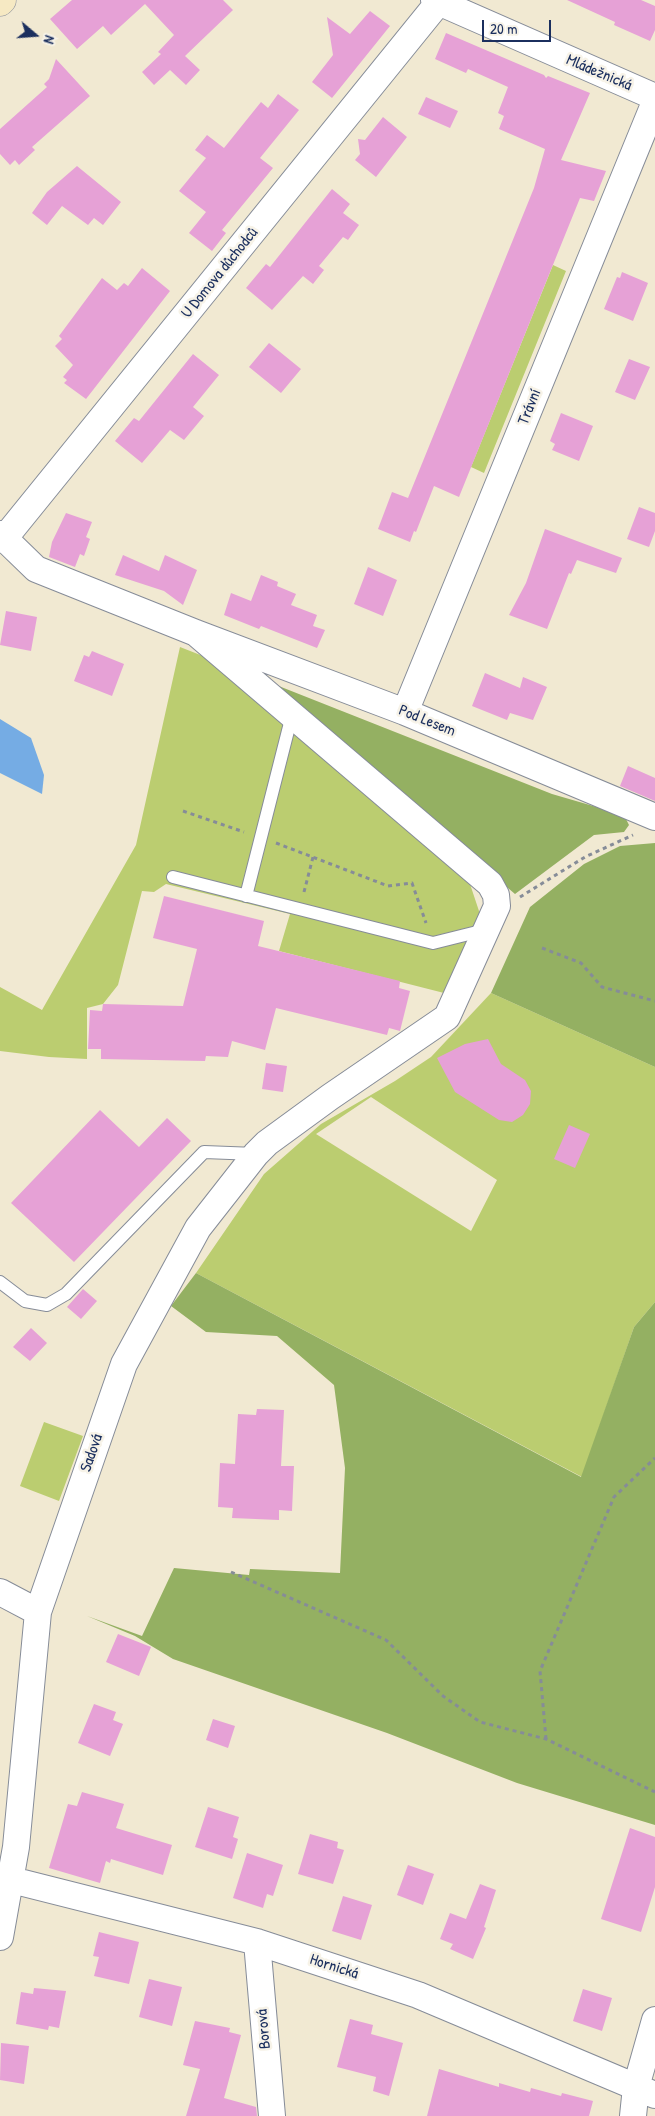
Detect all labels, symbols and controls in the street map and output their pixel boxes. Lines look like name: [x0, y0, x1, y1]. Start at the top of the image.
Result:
north arrow: [10, 10, 60, 60]
scale bar: [485, 10, 554, 42]
text: 20 m: [490, 18, 517, 39]
text: N: [40, 33, 60, 46]
street label: Mládežnická: [563, 51, 635, 95]
street label: U Domova důchodců: [178, 224, 262, 322]
street label: Trávní: [514, 386, 546, 428]
street label: Pod Lesem: [396, 701, 458, 741]
street label: Sadová: [77, 1431, 107, 1475]
street label: Hornická: [307, 1950, 361, 1984]
street label: Borová: [253, 2008, 275, 2050]

